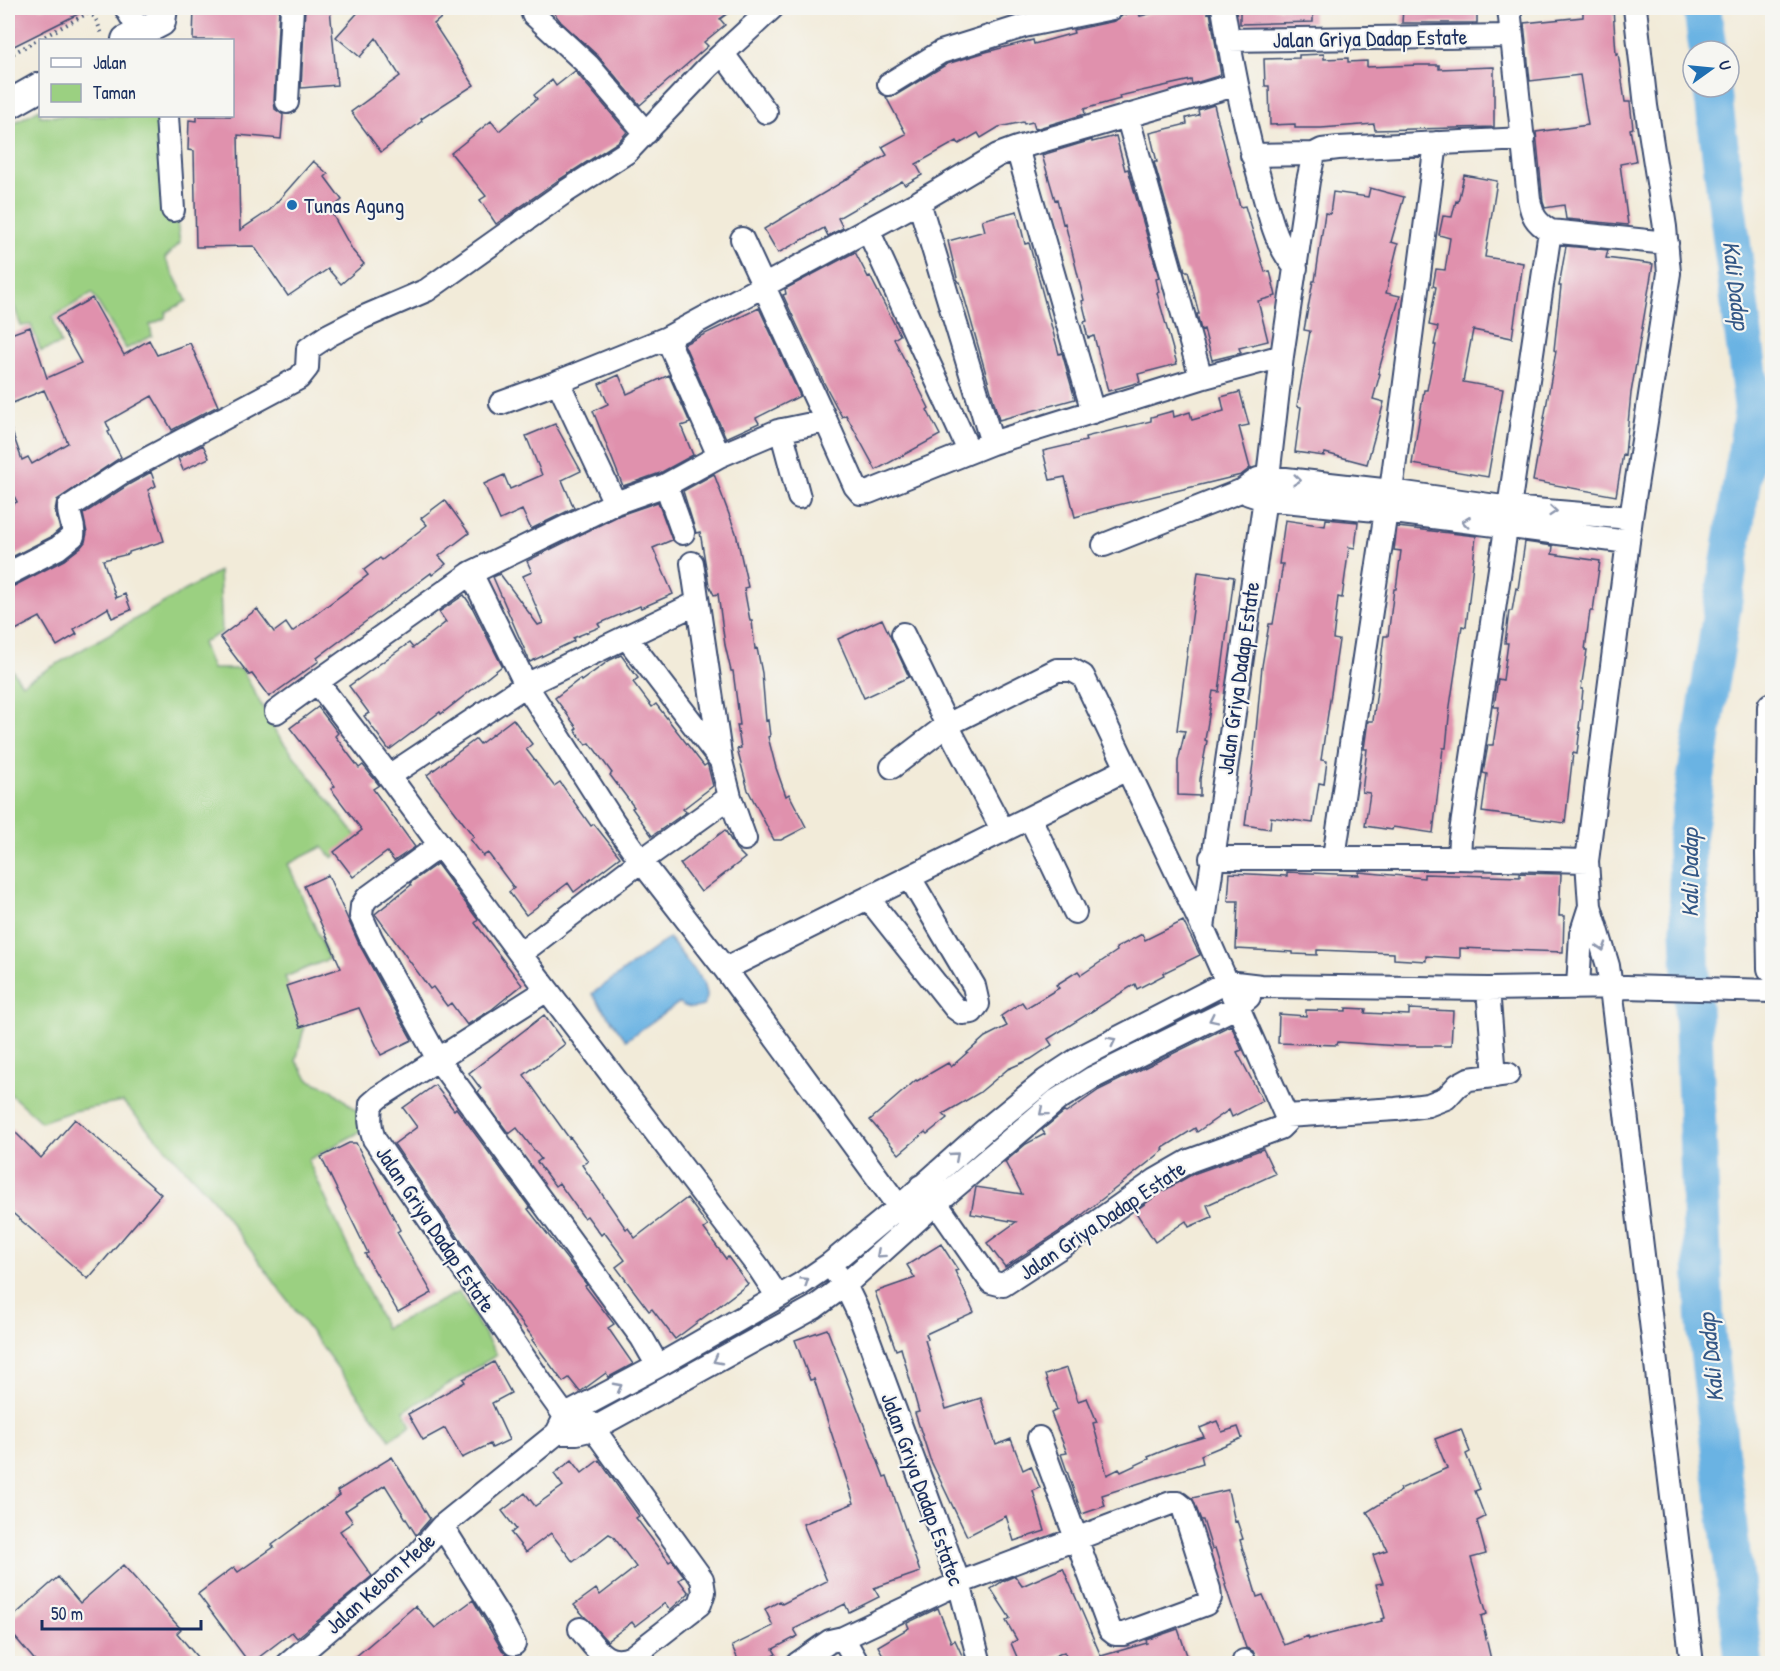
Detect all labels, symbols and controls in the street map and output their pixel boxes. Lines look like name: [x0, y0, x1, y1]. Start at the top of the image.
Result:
street label: Jalan Griya Dadap Estate: [1272, 21, 1468, 55]
legend: [39, 39, 234, 117]
north arrow: [1681, 39, 1741, 99]
text: Jalan: [93, 50, 127, 75]
text: U: [1714, 58, 1737, 72]
text: Taman: [93, 80, 136, 105]
place label: Tunas Agung: [304, 190, 404, 220]
marker: Tunas Agung: [285, 198, 299, 212]
water label: Kali Dadap: [1715, 239, 1759, 333]
one-way arrow: [1293, 473, 1302, 486]
one-way arrow: [1549, 504, 1558, 517]
one-way arrow: [1461, 516, 1470, 528]
street label: Jalan Griya Dadap Estate: [1210, 579, 1266, 776]
water label: Kali Dadap: [1673, 827, 1706, 918]
one-way arrow: [1595, 941, 1607, 952]
one-way arrow: [1208, 1011, 1219, 1023]
one-way arrow: [1106, 1037, 1116, 1048]
one-way arrow: [1039, 1105, 1050, 1116]
street label: Jalan Griya Dadap Estate: [369, 1140, 503, 1318]
one-way arrow: [948, 1152, 959, 1163]
street label: Jalan Griya Dadap Estate: [1013, 1153, 1191, 1287]
one-way arrow: [876, 1247, 886, 1258]
one-way arrow: [799, 1277, 810, 1288]
water label: Kali Dadap: [1689, 1310, 1732, 1404]
one-way arrow: [713, 1353, 723, 1364]
one-way arrow: [612, 1383, 623, 1395]
street label: Jalan Griya Dadap Estatec: [874, 1388, 972, 1590]
street label: Jalan Kebon Mede: [318, 1525, 442, 1641]
scale bar: [42, 1593, 201, 1631]
text: 50 m: [51, 1601, 83, 1626]

